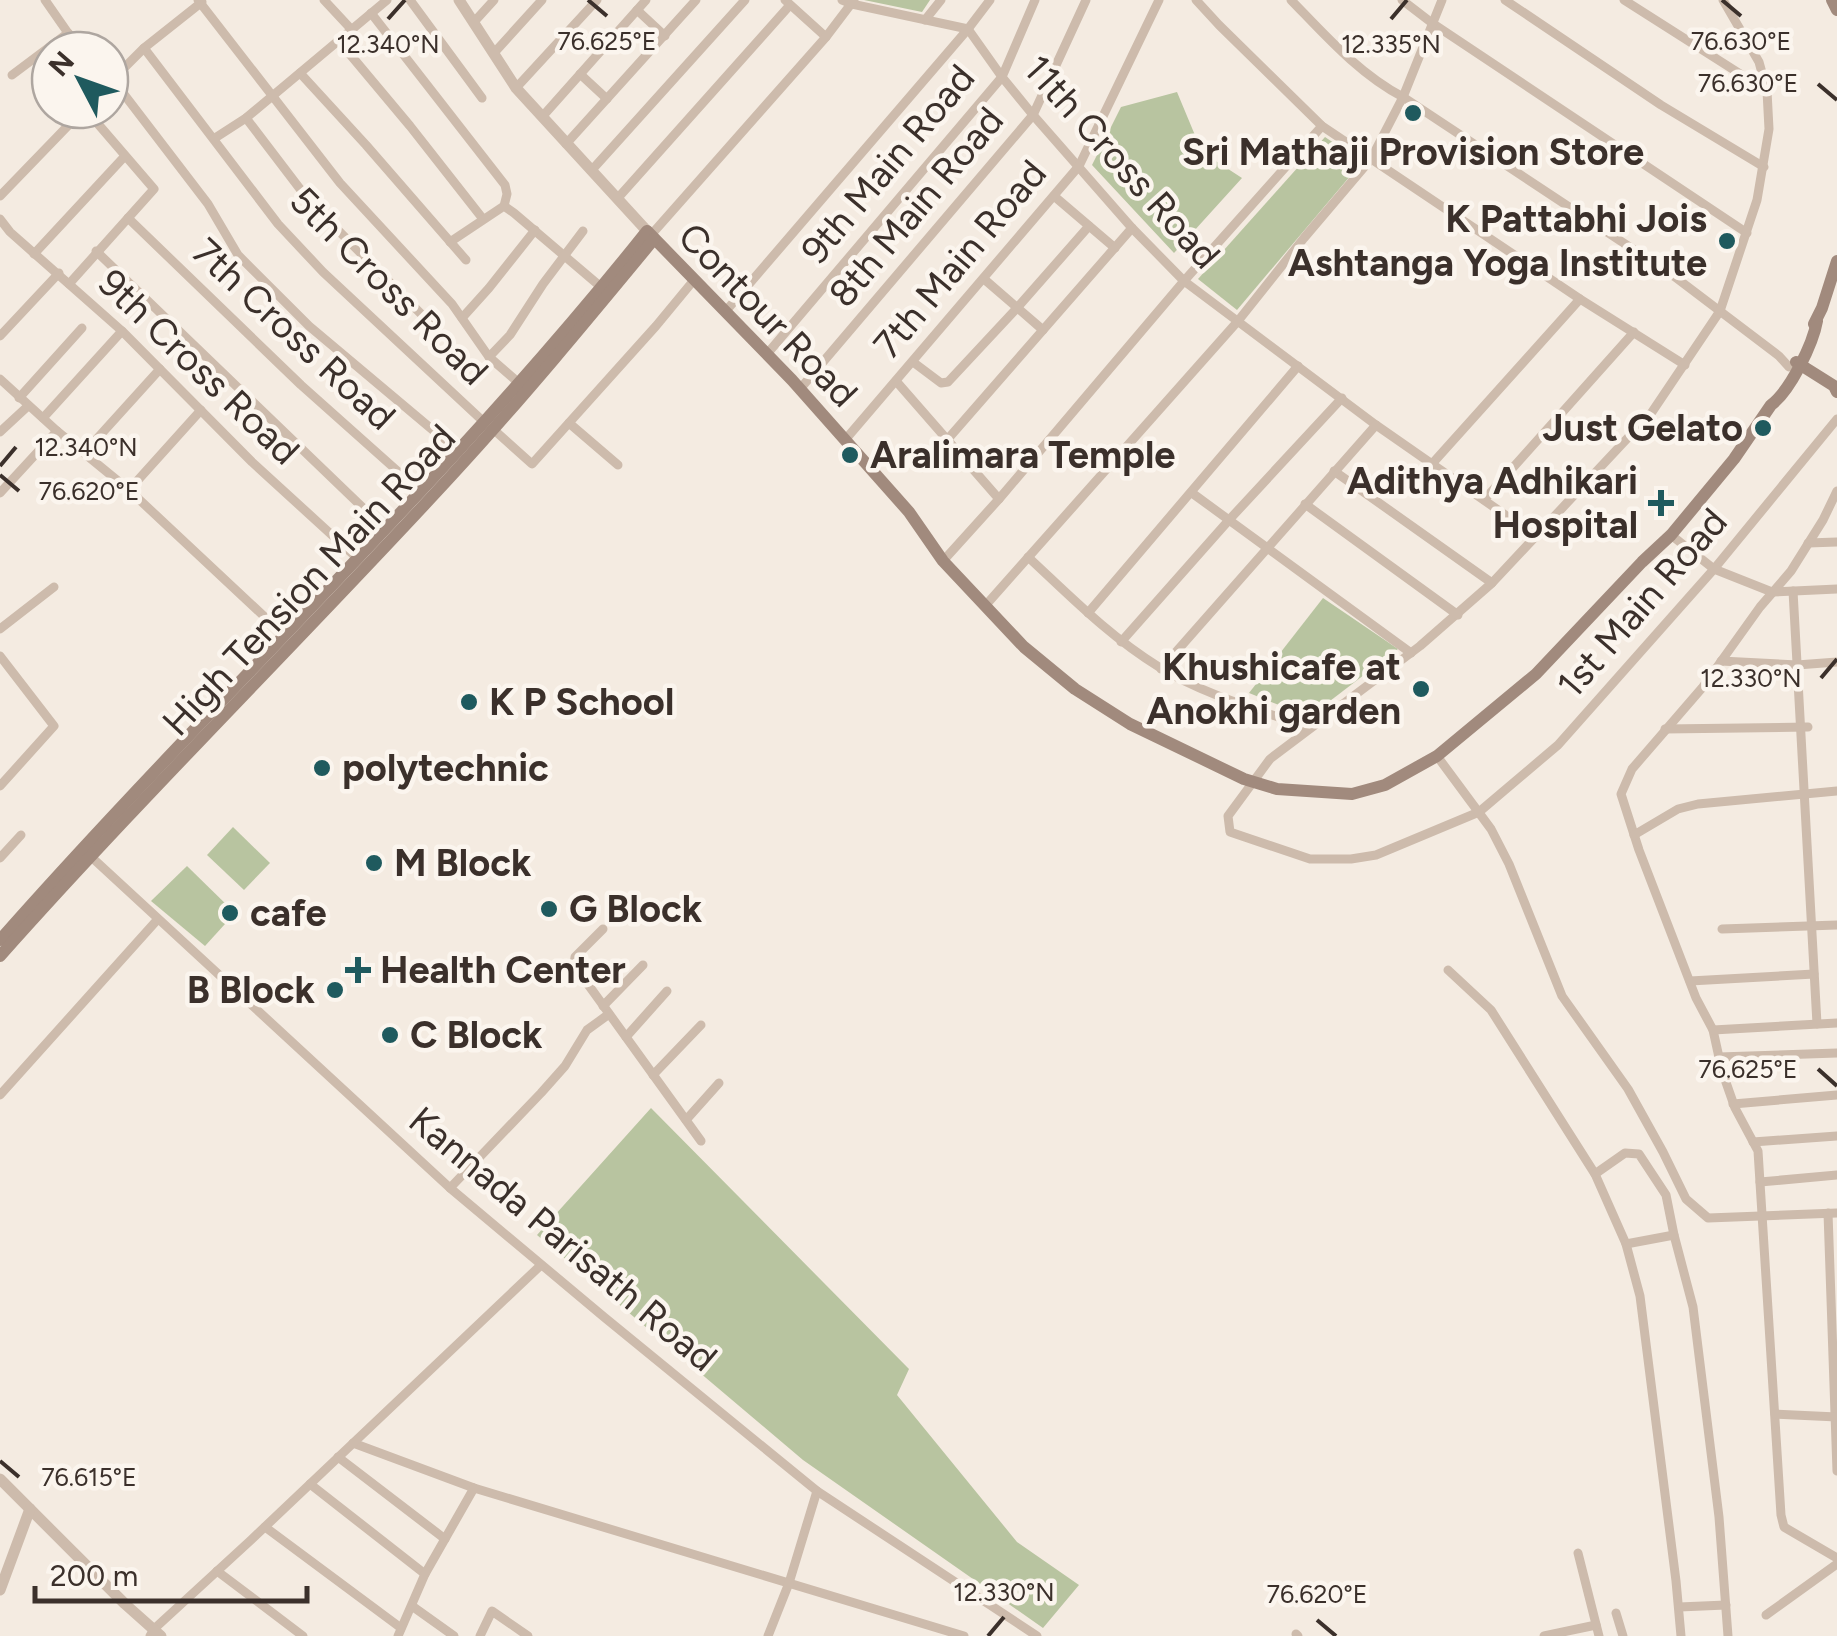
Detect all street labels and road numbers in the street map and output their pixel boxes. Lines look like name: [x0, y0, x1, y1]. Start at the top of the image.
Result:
street label: 11th Cross Road: [1014, 46, 1230, 278]
street label: 9th Main Road: [792, 55, 984, 273]
street label: 8th Main Road: [819, 98, 1013, 316]
street label: 7th Main Road: [864, 151, 1056, 367]
street label: 5th Cross Road: [280, 177, 498, 395]
street label: Contour Road: [669, 213, 867, 417]
street label: 7th Cross Road: [183, 229, 405, 439]
street label: 9th Cross Road: [89, 260, 309, 474]
street label: High Tension Main Road: [153, 415, 465, 745]
street label: 1st Main Road: [1547, 499, 1737, 707]
street label: Kannada Parisath Road: [400, 1097, 726, 1381]

